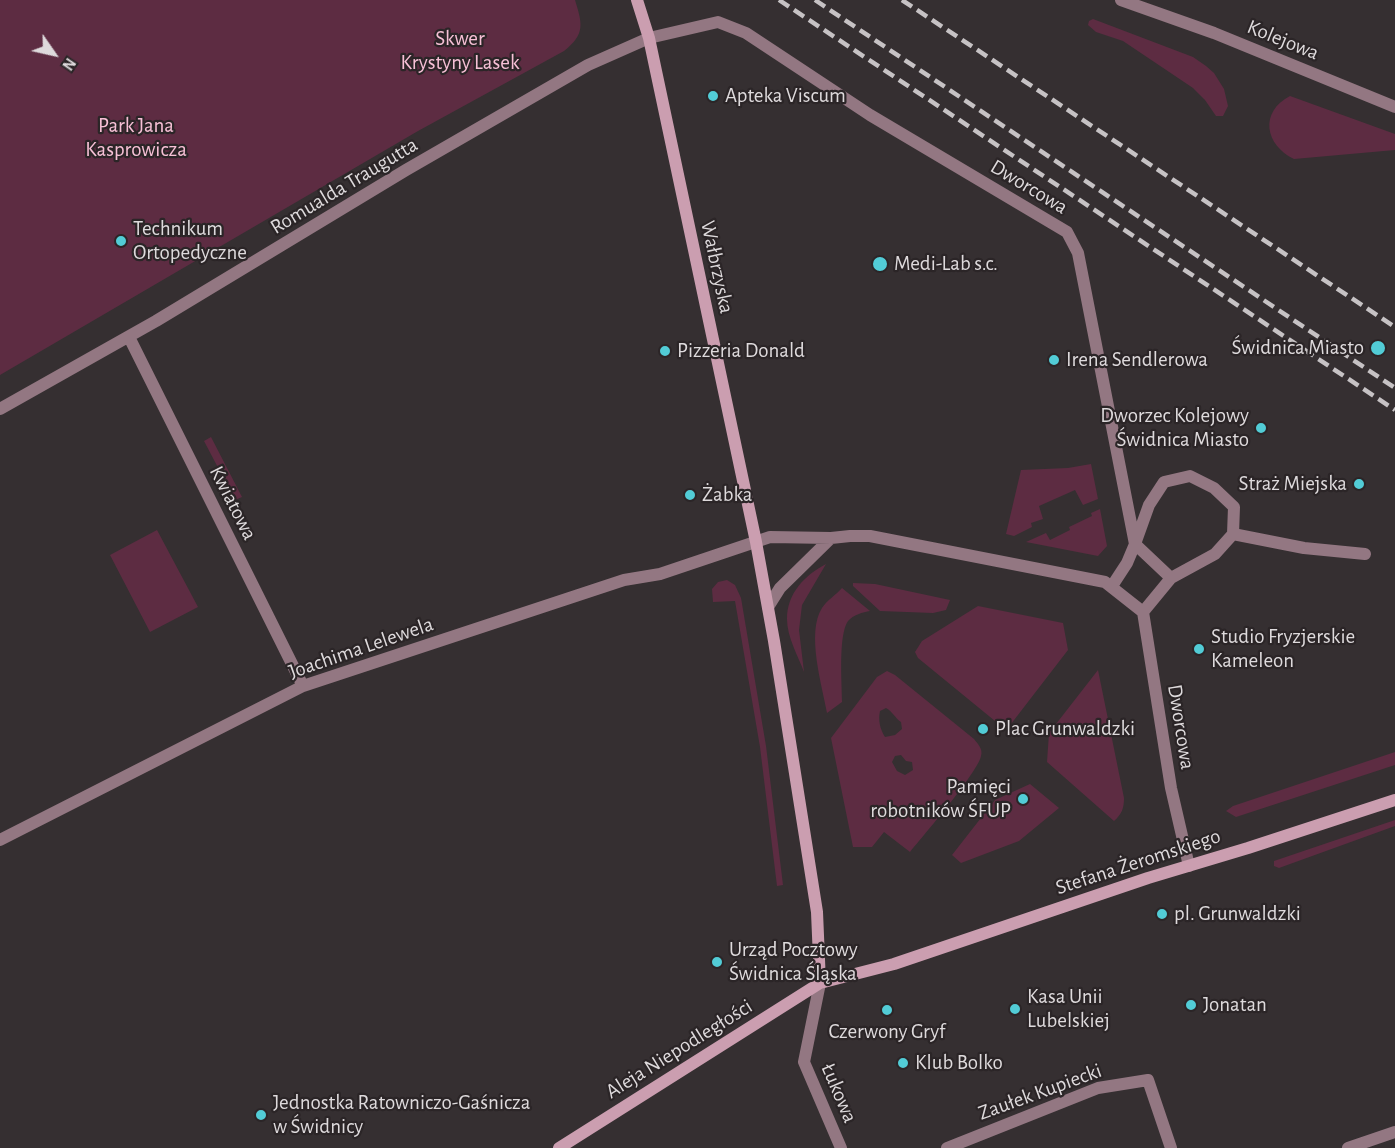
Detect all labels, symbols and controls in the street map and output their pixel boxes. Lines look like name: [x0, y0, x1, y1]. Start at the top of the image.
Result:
street label: Kolejowa: [1243, 14, 1323, 66]
north arrow: [24, 24, 84, 84]
park label: Skwer Krystyny Lasek: [400, 26, 520, 76]
text: N: [59, 55, 79, 73]
place label: Apteka Viscum: [725, 83, 846, 109]
marker: Apteka Viscum: [706, 89, 720, 103]
park label: Park Jana Kasprowicza: [85, 113, 187, 163]
street label: Romualda Traugutta: [266, 132, 422, 240]
street label: Dworcowa: [986, 154, 1072, 220]
place label: Technikum Ortopedyczne: [133, 216, 247, 266]
street label: Wałbrzyska: [695, 218, 739, 316]
marker: Technikum Ortopedyczne: [114, 234, 128, 248]
place label: Medi-Lab s.c.: [894, 251, 998, 277]
marker: Medi-Lab s.c.: [871, 255, 889, 273]
place label: Świdnica Miasto: [1232, 335, 1364, 361]
place label: Pizzeria Donald: [677, 338, 805, 364]
marker: Świdnica Miasto: [1369, 339, 1387, 357]
marker: Pizzeria Donald: [658, 344, 672, 358]
place label: Irena Sendlerowa: [1066, 347, 1208, 373]
marker: Irena Sendlerowa: [1047, 353, 1061, 367]
place label: Dworzec Kolejowy Świdnica Miasto: [1100, 403, 1249, 453]
marker: Dworzec Kolejowy Świdnica Miasto: [1254, 421, 1268, 435]
street label: Kwiatowa: [204, 462, 262, 544]
place label: Straż Miejska: [1238, 471, 1347, 497]
marker: Straż Miejska: [1352, 477, 1366, 491]
place label: Żabka: [702, 482, 752, 508]
marker: Żabka: [683, 488, 697, 502]
street label: Joachima Lelewela: [285, 611, 437, 685]
place label: Studio Fryzjerskie Kameleon: [1211, 624, 1355, 674]
marker: Studio Fryzjerskie Kameleon: [1192, 642, 1206, 656]
street label: Dworcowa: [1162, 683, 1200, 771]
place label: Plac Grunwaldzki: [995, 716, 1135, 742]
marker: Plac Grunwaldzki: [976, 722, 990, 736]
place label: Pamięci robotników ŚFUP: [870, 774, 1011, 824]
marker: Pamięci robotników ŚFUP: [1016, 792, 1030, 806]
street label: Stefana Żeromskiego: [1052, 823, 1224, 901]
place label: pl. Grunwaldzki: [1174, 901, 1301, 927]
marker: pl. Grunwaldzki: [1155, 907, 1169, 921]
place label: Urząd Pocztowy Świdnica Śląska: [729, 937, 858, 987]
marker: Urząd Pocztowy Świdnica Śląska: [710, 955, 724, 969]
place label: Kasa Unii Lubelskiej: [1027, 984, 1110, 1034]
place label: Jonatan: [1203, 992, 1267, 1018]
street label: Aleja Niepodległości: [601, 994, 757, 1104]
marker: Jonatan: [1184, 998, 1198, 1012]
marker: Kasa Unii Lubelskiej: [1008, 1002, 1022, 1016]
marker: Czerwony Gryf: [880, 1003, 894, 1017]
place label: Czerwony Gryf: [829, 1019, 945, 1045]
place label: Klub Bolko: [915, 1050, 1003, 1076]
marker: Klub Bolko: [896, 1056, 910, 1070]
street label: Zaułek Kupiecki: [975, 1058, 1105, 1126]
street label: Łukowa: [815, 1059, 863, 1127]
place label: Jednostka Ratowniczo-Gaśnicza w Świdnicy: [273, 1090, 530, 1140]
marker: Jednostka Ratowniczo-Gaśnicza w Świdnicy: [254, 1108, 268, 1122]

